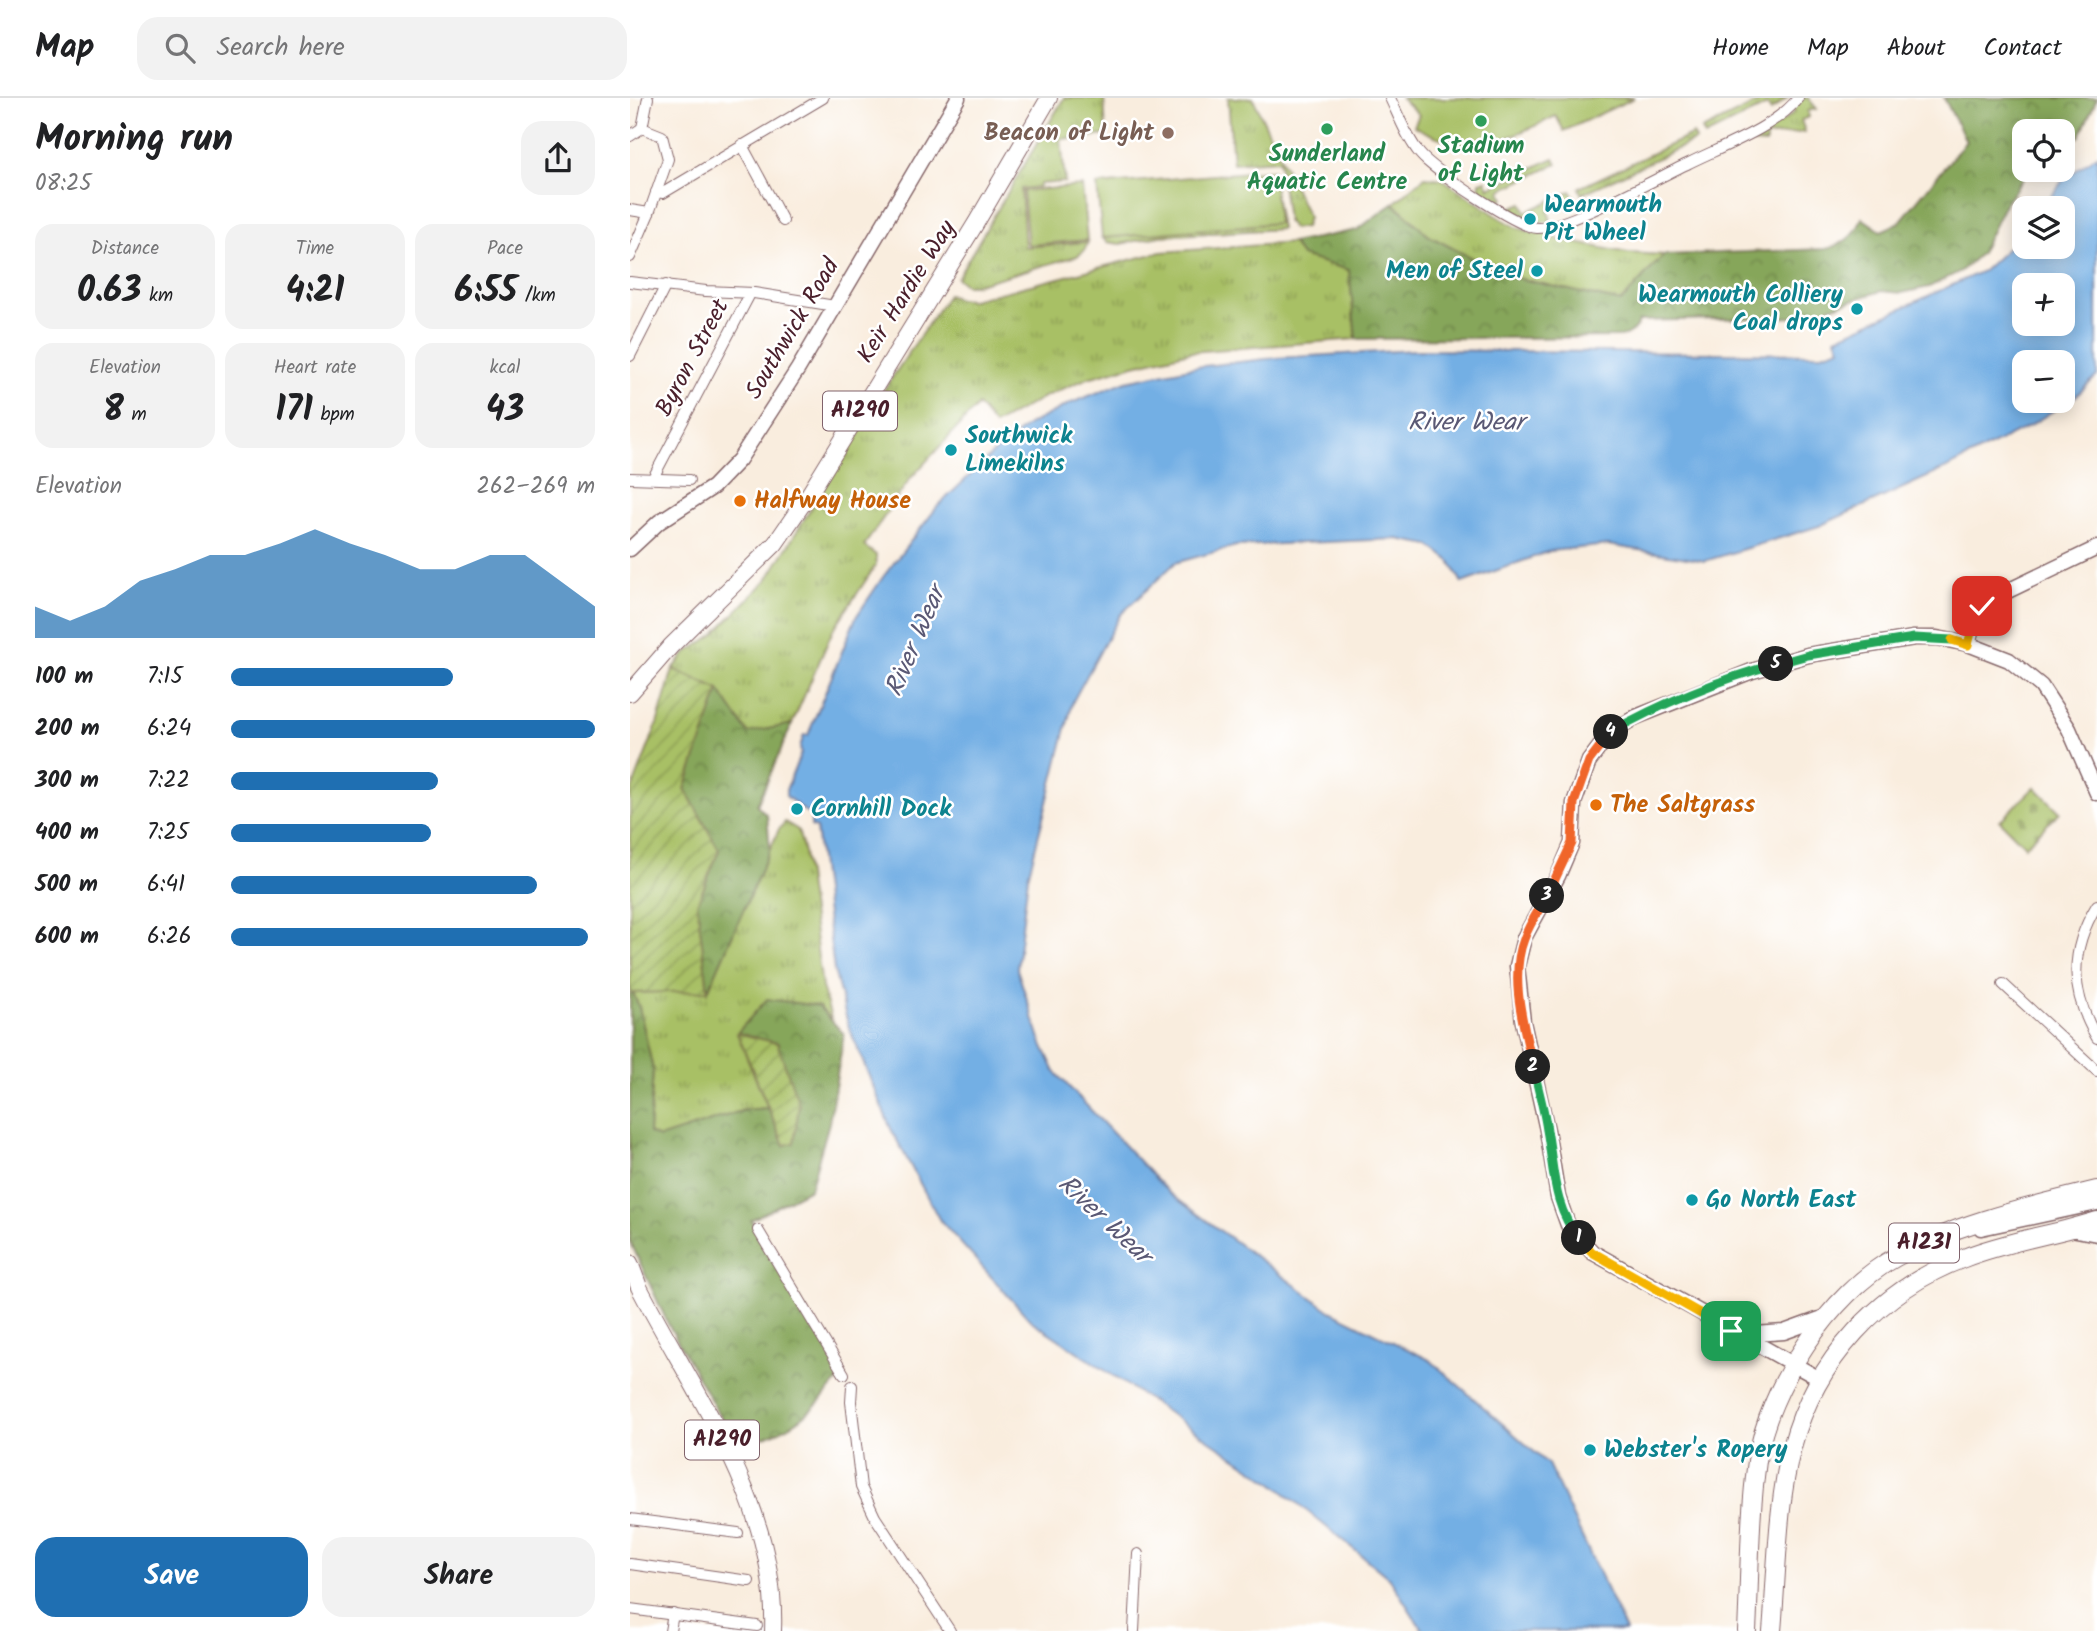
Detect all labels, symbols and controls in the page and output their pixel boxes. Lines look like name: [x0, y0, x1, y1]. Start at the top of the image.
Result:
search box: [137, 17, 627, 80]
text: Map: [35, 22, 95, 75]
text: Search here: [217, 27, 345, 69]
icon: search: [161, 29, 199, 67]
text: Home: [1712, 29, 1769, 68]
text: Map: [1807, 29, 1849, 68]
text: About: [1887, 29, 1945, 68]
text: Contact: [1983, 29, 2062, 68]
text: Morning run: [35, 110, 233, 170]
marker: Stadium of Light: [1473, 113, 1489, 129]
place label: Beacon of Light: [984, 114, 1155, 153]
map controls: [2012, 119, 2075, 413]
button: locate: [2012, 119, 2075, 182]
button: share: [521, 121, 595, 195]
marker: Sunderland Aquatic Centre: [1319, 121, 1335, 137]
marker: Beacon of Light: [1160, 125, 1176, 141]
place label: Stadium of Light: [1438, 127, 1525, 194]
place label: Sunderland Aquatic Centre: [1247, 135, 1408, 202]
text: 08:25: [35, 166, 92, 202]
place label: Wearmouth Pit Wheel: [1544, 186, 1662, 253]
button: layers: [2012, 196, 2075, 259]
marker: Wearmouth Pit Wheel: [1522, 211, 1538, 227]
street label: Keir Hardie Way: [847, 212, 967, 371]
text: Distance: [91, 234, 159, 264]
text: Time: [296, 234, 334, 264]
text: Pace: [487, 234, 523, 264]
street label: Southwick Road: [735, 250, 851, 407]
place label: Men of Steel: [1386, 252, 1524, 291]
marker: Men of Steel: [1529, 263, 1545, 279]
text: 0.63: [77, 264, 141, 320]
text: 4:21: [286, 264, 344, 320]
text: 6:55: [454, 264, 517, 320]
button: +: [2012, 273, 2075, 336]
place label: Wearmouth Colliery Coal drops: [1638, 276, 1844, 343]
text: km: [141, 281, 173, 311]
text: /km: [517, 281, 556, 311]
street label: Byron Street: [646, 291, 741, 424]
marker: Wearmouth Colliery Coal drops: [1849, 301, 1865, 317]
button: −: [2012, 350, 2075, 413]
text: Elevation: [89, 353, 161, 383]
text: Heart rate: [274, 353, 356, 383]
text: kcal: [490, 353, 520, 383]
text: 8: [103, 383, 124, 439]
text: 171: [275, 383, 313, 439]
text: 43: [486, 383, 524, 439]
road number: A1290: [823, 392, 897, 430]
text: m: [124, 400, 147, 430]
text: bpm: [313, 400, 355, 430]
water label: River Wear: [1408, 402, 1529, 444]
place label: Southwick Limekilns: [965, 417, 1073, 484]
marker: Southwick Limekilns: [943, 442, 959, 458]
text: Elevation: [35, 469, 122, 505]
text: 262–269 m: [477, 469, 595, 505]
place label: Halfway House: [754, 482, 911, 521]
marker: Halfway House: [732, 493, 748, 509]
water label: River Wear: [874, 575, 960, 704]
pin: [1952, 576, 2012, 636]
icon: check: [1963, 587, 2001, 625]
pin: 5: [1758, 646, 1794, 682]
text: 5: [1771, 648, 1780, 678]
text: 100 m: [35, 659, 93, 695]
text: 7:15: [147, 659, 183, 695]
text: 200 m: [35, 711, 100, 747]
text: 6:24: [147, 711, 191, 747]
pin: 4: [1594, 714, 1628, 750]
text: 4: [1605, 716, 1616, 746]
text: 300 m: [35, 763, 99, 799]
text: 7:22: [147, 763, 190, 799]
place label: The Saltgrass: [1610, 786, 1755, 825]
place label: Cornhill Dock: [811, 790, 952, 829]
marker: The Saltgrass: [1588, 797, 1604, 813]
marker: Cornhill Dock: [789, 801, 805, 817]
text: 400 m: [35, 815, 99, 851]
text: 7:25: [147, 815, 189, 851]
text: 500 m: [35, 867, 98, 903]
text: 6:41: [147, 867, 185, 903]
pin: 3: [1530, 878, 1564, 914]
text: 3: [1541, 880, 1552, 910]
text: 600 m: [35, 919, 99, 955]
text: 6:26: [147, 919, 192, 955]
pin: 2: [1516, 1049, 1550, 1084]
text: 2: [1527, 1051, 1538, 1081]
water label: River Wear: [1047, 1165, 1165, 1279]
place label: Go North East: [1706, 1181, 1858, 1220]
marker: Go North East: [1684, 1192, 1700, 1208]
pin: 1: [1562, 1220, 1597, 1256]
text: 1: [1576, 1222, 1581, 1252]
road number: A1231: [1889, 1224, 1959, 1262]
pin: [1701, 1301, 1761, 1361]
icon: arrive: [1712, 1312, 1750, 1350]
road number: A1290: [685, 1420, 759, 1460]
place label: Webster's Ropery: [1604, 1431, 1788, 1470]
marker: Webster's Ropery: [1582, 1442, 1598, 1458]
button: Save: [35, 1537, 308, 1617]
button: Share: [322, 1537, 595, 1617]

